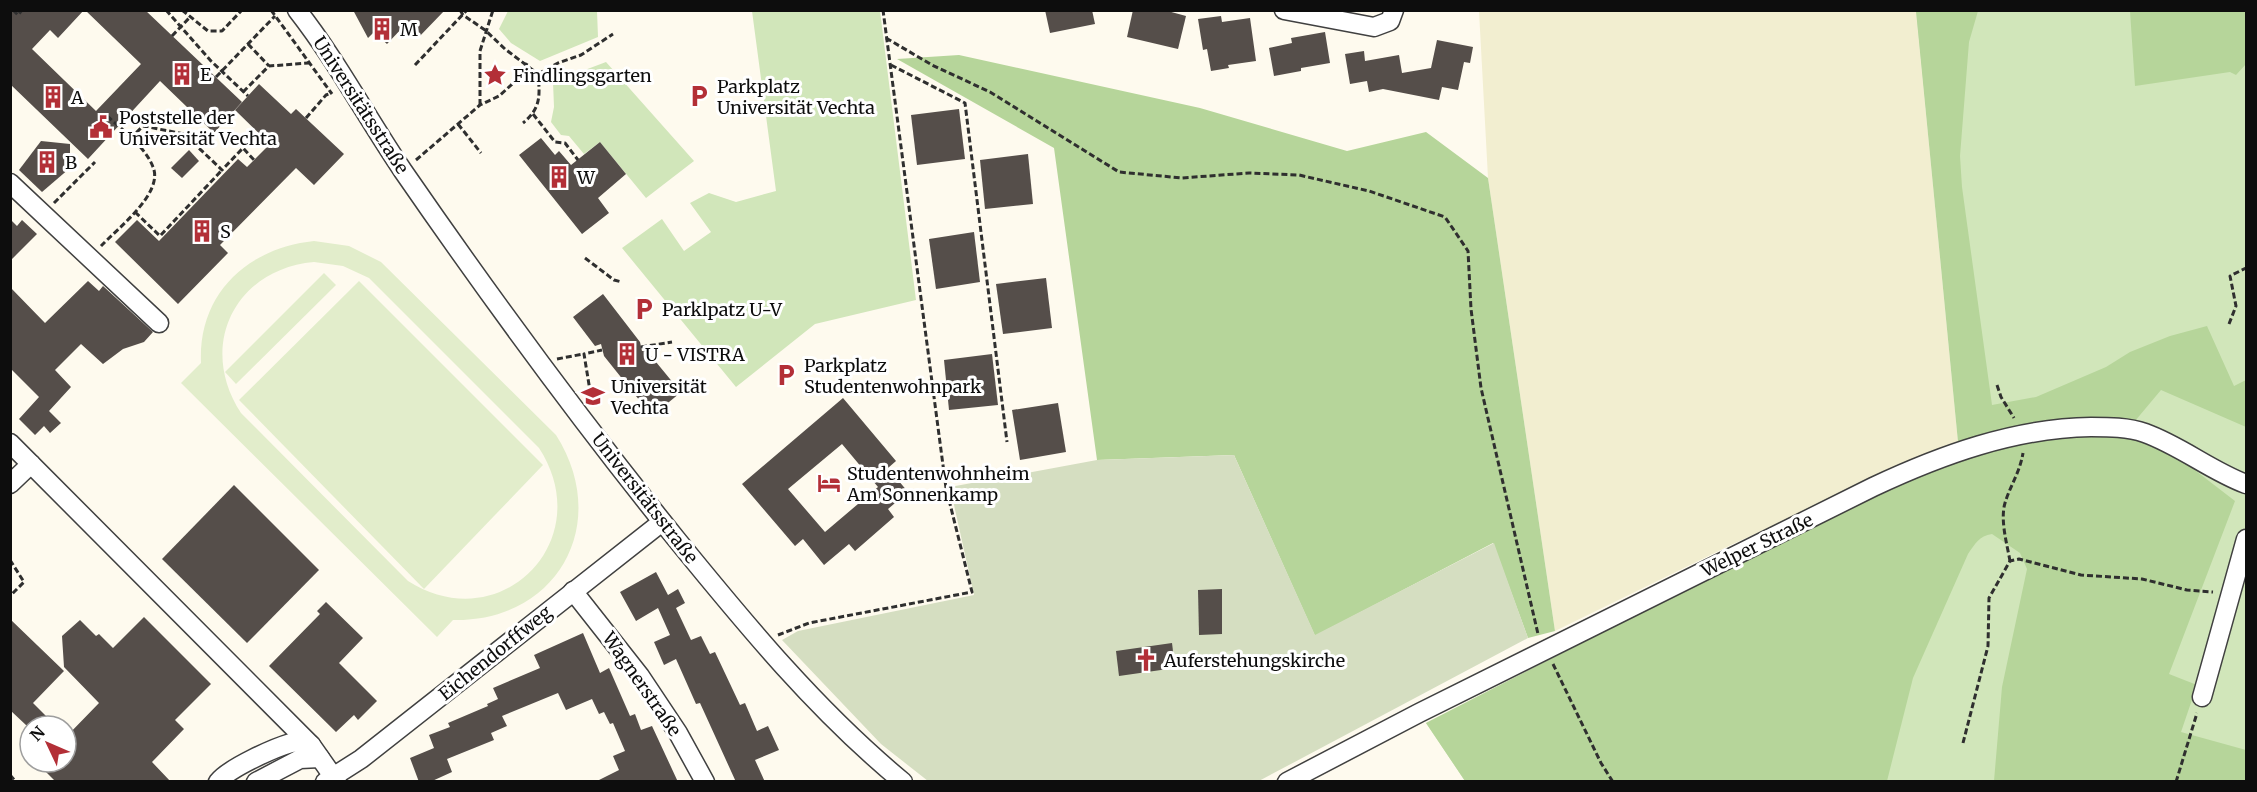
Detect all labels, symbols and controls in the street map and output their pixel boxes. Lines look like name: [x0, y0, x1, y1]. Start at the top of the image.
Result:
building icon: M: [369, 16, 395, 42]
place label: M: [400, 18, 418, 41]
street label: Universitätsstraße: [308, 32, 414, 178]
building icon: E: [169, 61, 195, 87]
place icon: Findlingsgarten: [482, 62, 508, 88]
place label: E: [200, 63, 212, 86]
place label: Findlingsgarten: [513, 64, 652, 87]
place label: Parkplatz Universität Vechta: [717, 75, 875, 119]
parking icon: Parkplatz Universität Vechta: [686, 83, 712, 109]
building icon: A: [40, 84, 66, 110]
place label: A: [70, 86, 84, 109]
place label: Poststelle der Universität Vechta: [119, 106, 277, 150]
public building icon: Poststelle der Universität Vechta: [88, 114, 114, 140]
building icon: B: [34, 149, 60, 175]
place label: B: [65, 151, 77, 174]
building icon: W: [546, 164, 572, 190]
place label: W: [576, 166, 596, 189]
building icon: S: [189, 218, 215, 244]
place label: S: [220, 220, 231, 243]
parking icon: Parklpatz U-V: [631, 296, 657, 322]
place label: Parklpatz U-V: [662, 298, 783, 321]
building icon: U - VISTRA: [614, 341, 640, 367]
place label: U - VISTRA: [645, 343, 745, 366]
place label: Parkplatz Studentenwohnpark: [804, 354, 982, 398]
parking icon: Parkplatz Studentenwohnpark: [773, 362, 799, 388]
place label: Universität Vechta: [610, 375, 707, 419]
school or university icon: Universität Vechta: [580, 383, 606, 409]
street label: Universitätsstraße: [587, 428, 703, 568]
place label: Studentenwohnheim Am Sonnenkamp: [846, 462, 1030, 506]
hotel icon: Studentenwohnheim Am Sonnenkamp: [816, 470, 842, 496]
street label: Welper Straße: [1696, 508, 1817, 582]
street label: Eichendorffweg: [434, 600, 556, 706]
street label: Wagnerstraße: [597, 627, 686, 741]
church icon: Auferstehungskirche: [1133, 647, 1159, 673]
place label: Auferstehungskirche: [1163, 649, 1345, 672]
north arrow: [18, 714, 78, 774]
text: N: [26, 722, 49, 745]

